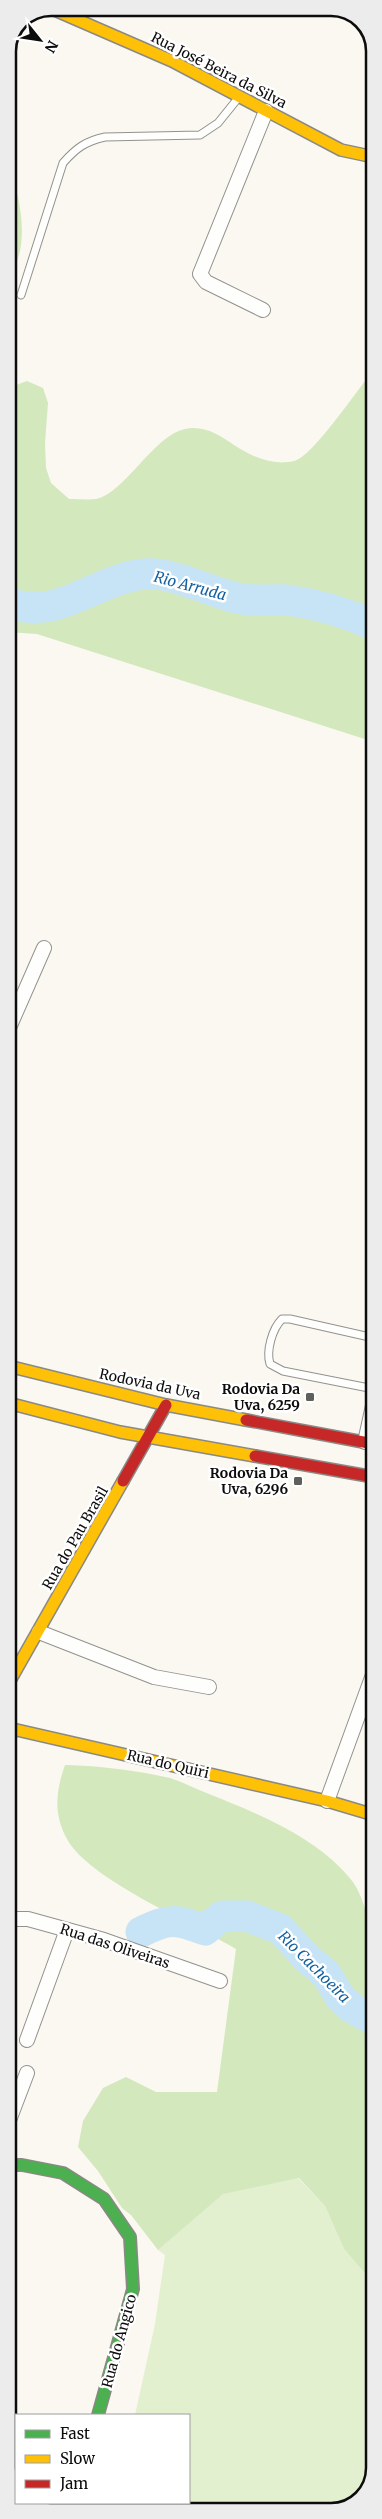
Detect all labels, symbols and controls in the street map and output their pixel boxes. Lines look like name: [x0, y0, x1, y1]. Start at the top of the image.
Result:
north arrow: [15, 15, 65, 65]
street label: Rua José Beira da Silva: [148, 28, 290, 112]
text: N: [41, 37, 62, 56]
water label: Rio Arruda: [152, 567, 228, 604]
street label: Rodovia da Uva: [98, 1364, 203, 1404]
place label: Rodovia Da Uva, 6259: [222, 1380, 300, 1414]
marker: Rodovia Da Uva, 6259: [304, 1391, 316, 1403]
place label: Rodovia Da Uva, 6296: [210, 1464, 288, 1498]
marker: Rodovia Da Uva, 6296: [292, 1475, 304, 1487]
street label: Rua do Pau Brasil: [38, 1483, 112, 1593]
street label: Rua do Quiri: [125, 1746, 211, 1782]
street label: Rua das Oliveiras: [58, 1920, 172, 1972]
water label: Rio Cachoeira: [274, 1927, 354, 2007]
street label: Rua do Angico: [98, 2292, 140, 2390]
legend: [15, 2414, 190, 2504]
text: Fast: [60, 2424, 90, 2443]
text: Slow: [60, 2449, 95, 2468]
text: Jam: [59, 2474, 88, 2493]

